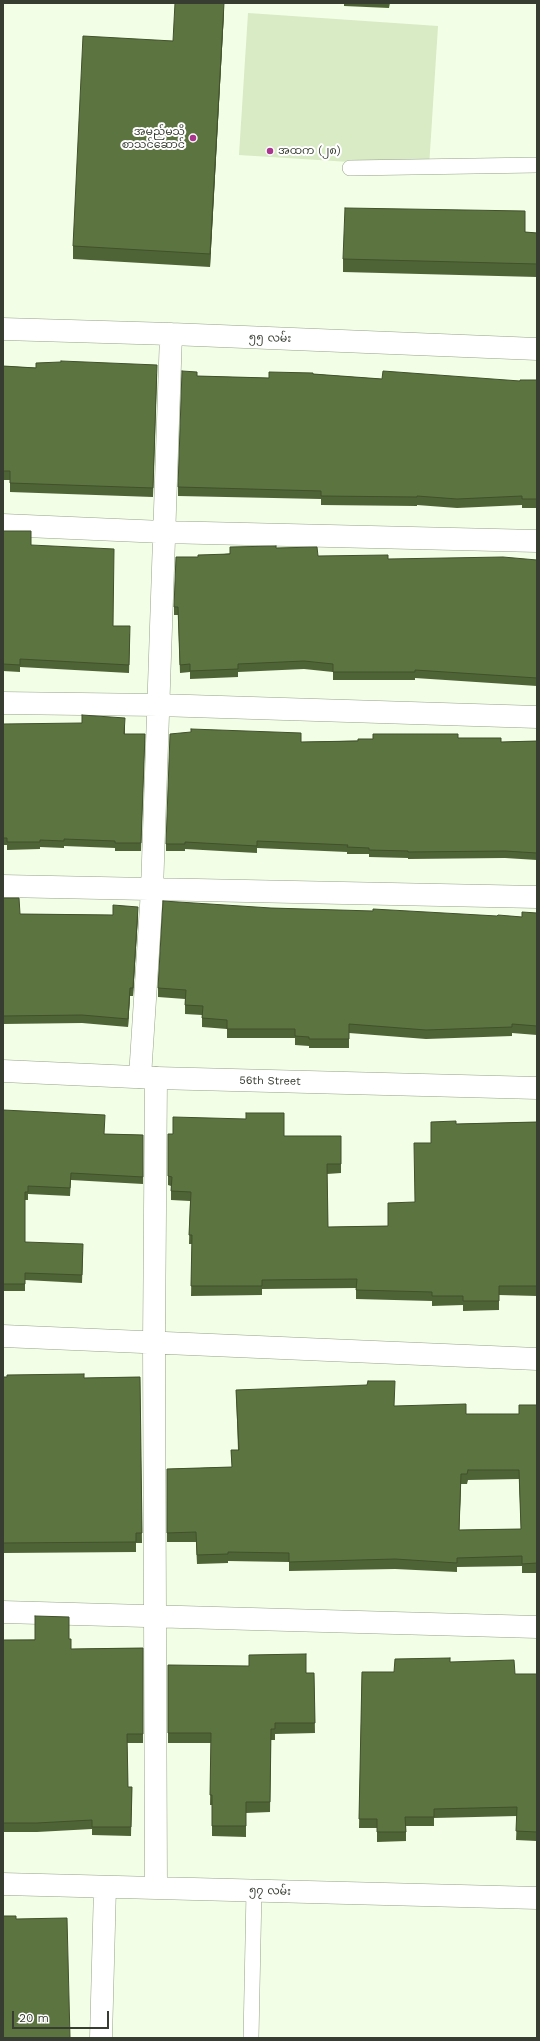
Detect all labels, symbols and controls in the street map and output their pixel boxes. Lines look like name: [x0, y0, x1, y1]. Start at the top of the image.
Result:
place label: အမည်မသိ စာသင်ဆောင်: [122, 125, 185, 151]
marker: အမည်မသိ စာသင်ဆောင်: [188, 133, 198, 143]
place label: အထက (၂၈): [278, 144, 341, 158]
marker: အထက (၂၈): [265, 146, 275, 156]
street label: ၅၅ လမ်း: [249, 331, 291, 345]
street label: 56th Street: [239, 1074, 301, 1088]
street label: ၅၇ လမ်း: [249, 1884, 291, 1898]
scale bar: [14, 2003, 111, 2029]
text: 20 m: [19, 2011, 49, 2025]

